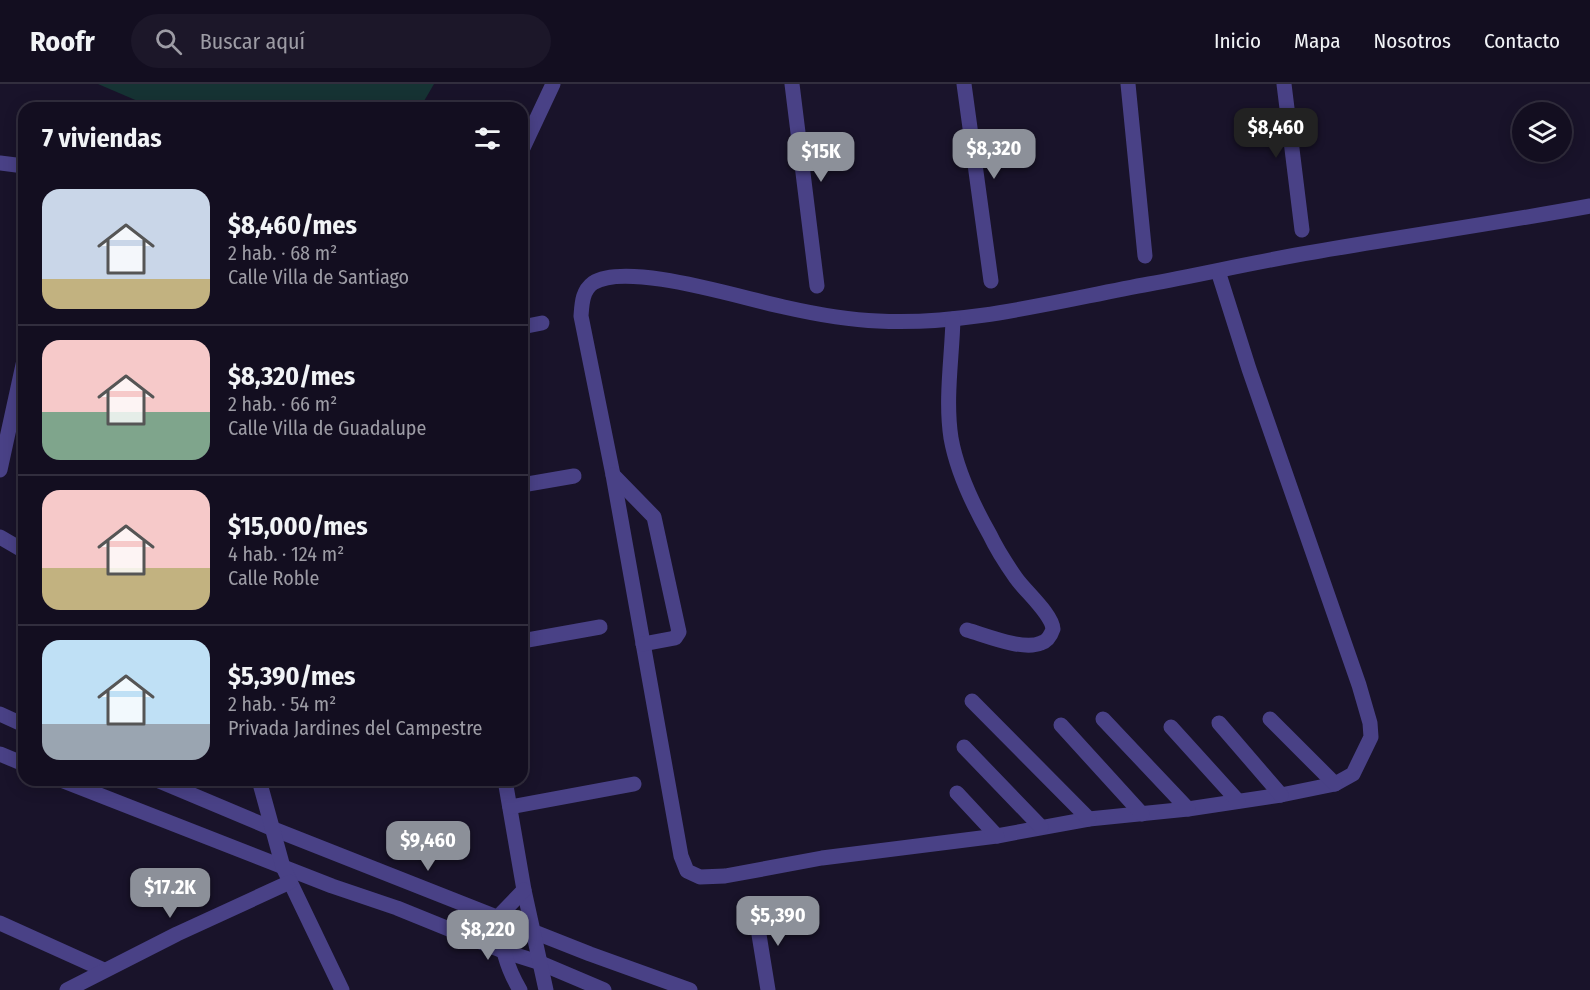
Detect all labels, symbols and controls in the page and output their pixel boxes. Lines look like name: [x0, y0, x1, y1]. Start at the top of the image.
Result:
search box: [131, 14, 551, 68]
text: Roofr: [30, 25, 95, 58]
icon: search: [152, 25, 185, 58]
text: Buscar aquí: [200, 28, 305, 55]
text: Inicio: [1214, 28, 1261, 54]
text: Mapa: [1294, 28, 1341, 54]
text: Nosotros: [1374, 28, 1451, 54]
text: Contacto: [1484, 28, 1560, 54]
map controls: [1512, 102, 1572, 162]
button: layers: [1512, 102, 1572, 162]
pin: $8,460: [1227, 108, 1325, 159]
text: $8,460: [1248, 115, 1304, 139]
icon: filters: [471, 122, 504, 155]
text: 7 viviendas: [42, 123, 162, 154]
pin: $8,320: [945, 129, 1043, 180]
pin: $15K: [785, 132, 857, 183]
text: $8,320: [967, 136, 1021, 160]
text: $15K: [801, 139, 841, 163]
text: $8,460/mes: [228, 210, 357, 241]
icon: home: [90, 213, 162, 285]
text: 2 hab. · 68 m²: [228, 241, 337, 265]
text: Calle Villa de Santiago: [228, 265, 409, 289]
text: $8,320/mes: [228, 361, 355, 392]
icon: home: [90, 364, 162, 436]
text: 2 hab. · 66 m²: [228, 392, 337, 416]
text: Calle Villa de Guadalupe: [228, 416, 426, 440]
text: $15,000/mes: [228, 511, 368, 542]
icon: home: [90, 514, 162, 586]
text: 4 hab. · 124 m²: [228, 542, 344, 566]
text: Calle Roble: [228, 566, 319, 590]
text: $5,390/mes: [228, 661, 356, 692]
icon: home: [90, 664, 162, 736]
text: 2 hab. · 54 m²: [228, 692, 336, 716]
text: Privada Jardines del Campestre: [228, 716, 482, 740]
pin: $9,460: [379, 821, 477, 872]
text: $9,460: [400, 828, 456, 852]
pin: $17.2K: [121, 868, 219, 919]
text: $17.2K: [144, 875, 196, 899]
pin: $5,390: [729, 896, 827, 947]
text: $5,390: [750, 903, 806, 927]
pin: $8,220: [439, 910, 537, 961]
text: $8,220: [461, 917, 515, 941]

